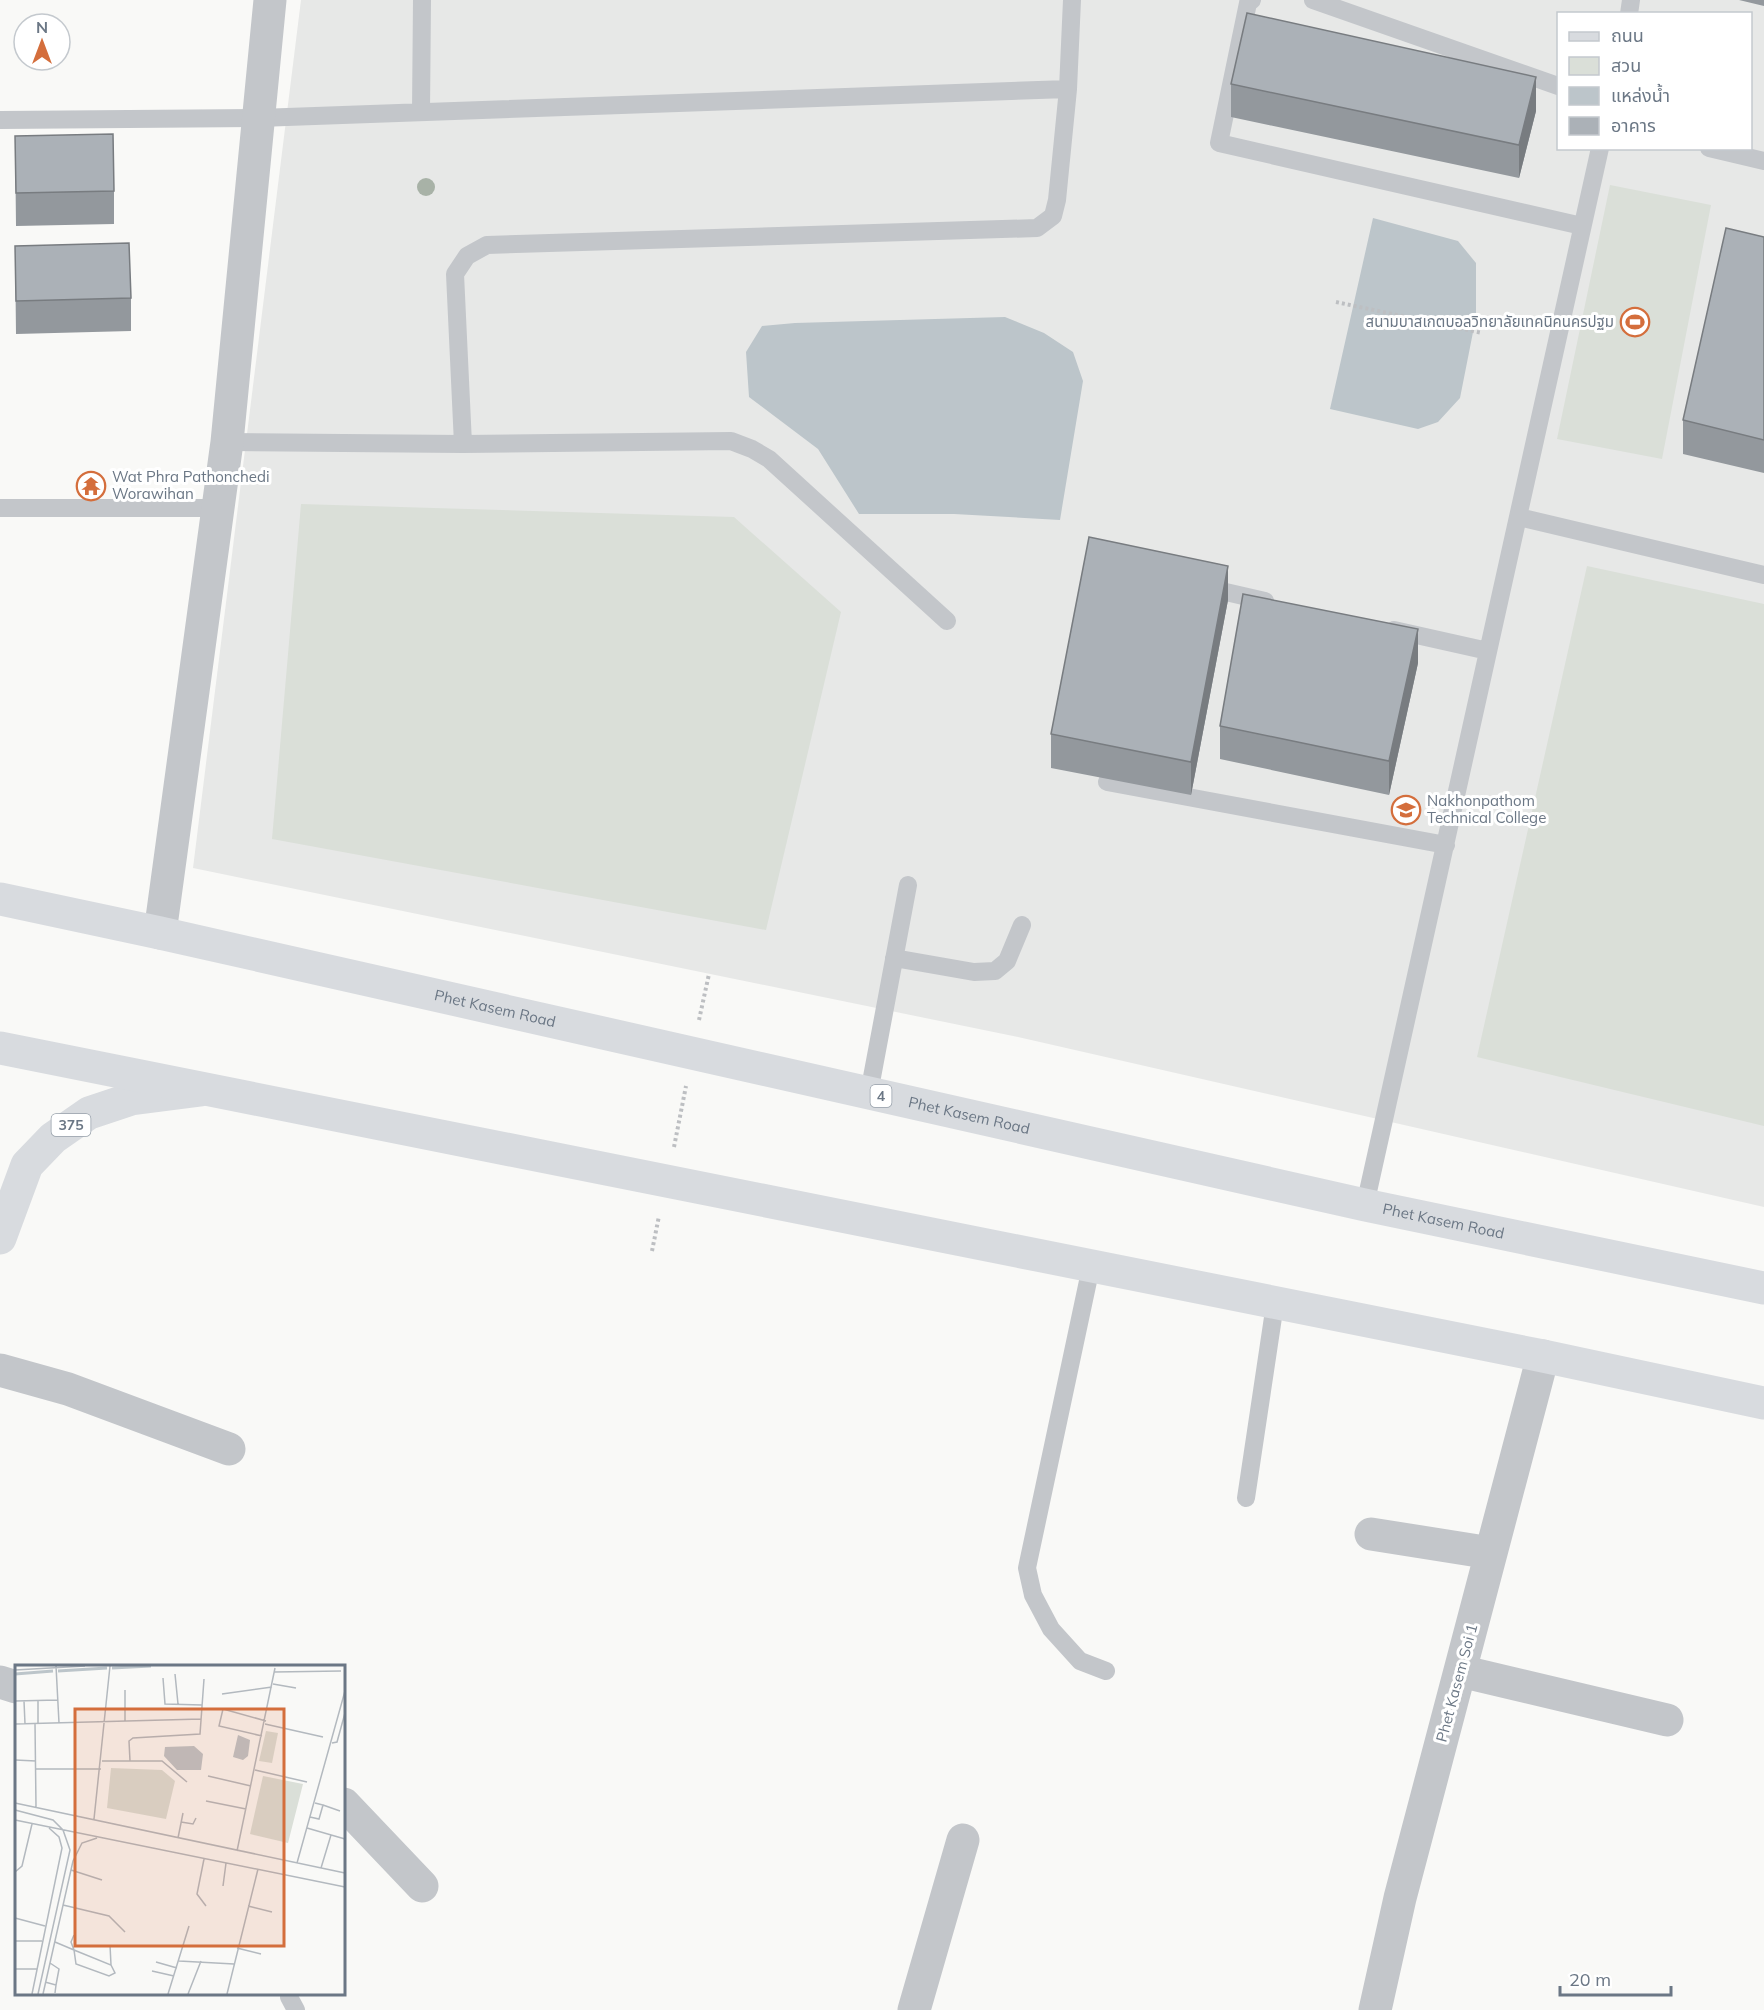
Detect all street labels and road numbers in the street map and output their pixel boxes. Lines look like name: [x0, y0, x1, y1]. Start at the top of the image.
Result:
street label: Phet Kasem Road: [433, 985, 558, 1031]
road number: 4: [870, 1085, 892, 1107]
street label: Phet Kasem Road: [907, 1092, 1032, 1138]
road number: 375: [52, 1114, 90, 1136]
street label: Phet Kasem Road: [1381, 1199, 1506, 1243]
street label: Phet Kasem Soi 1: [1432, 1622, 1481, 1744]

